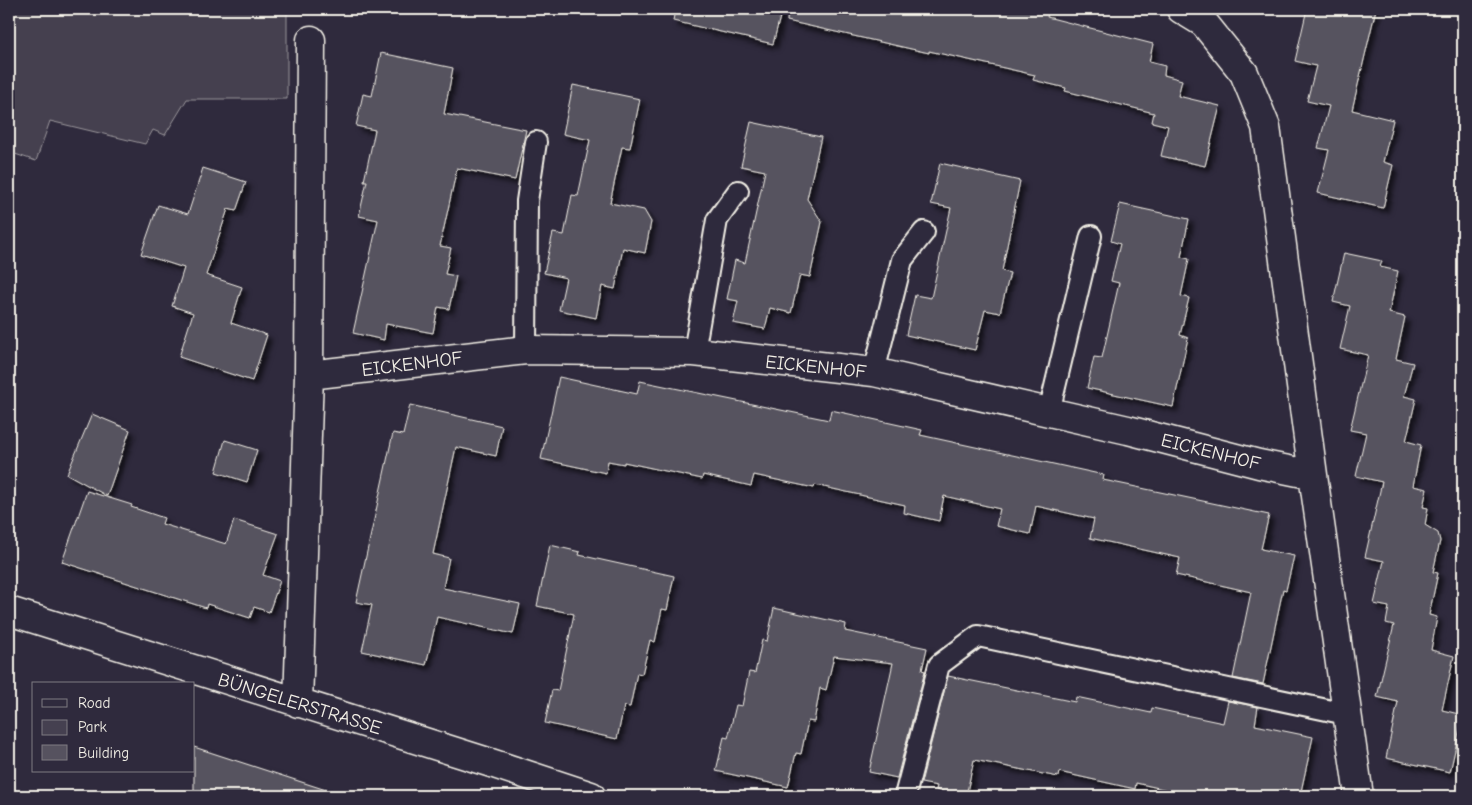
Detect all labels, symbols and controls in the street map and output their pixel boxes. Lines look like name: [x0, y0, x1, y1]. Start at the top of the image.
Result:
street label: EICKENHOF: [360, 347, 464, 381]
street label: EICKENHOF: [764, 351, 868, 383]
street label: EICKENHOF: [1159, 429, 1263, 475]
street label: BÜNGELERSTRASSE: [215, 669, 384, 739]
legend: [32, 682, 195, 772]
text: Road: [78, 694, 110, 712]
text: Park: [78, 718, 107, 736]
text: Building: [78, 744, 129, 762]

